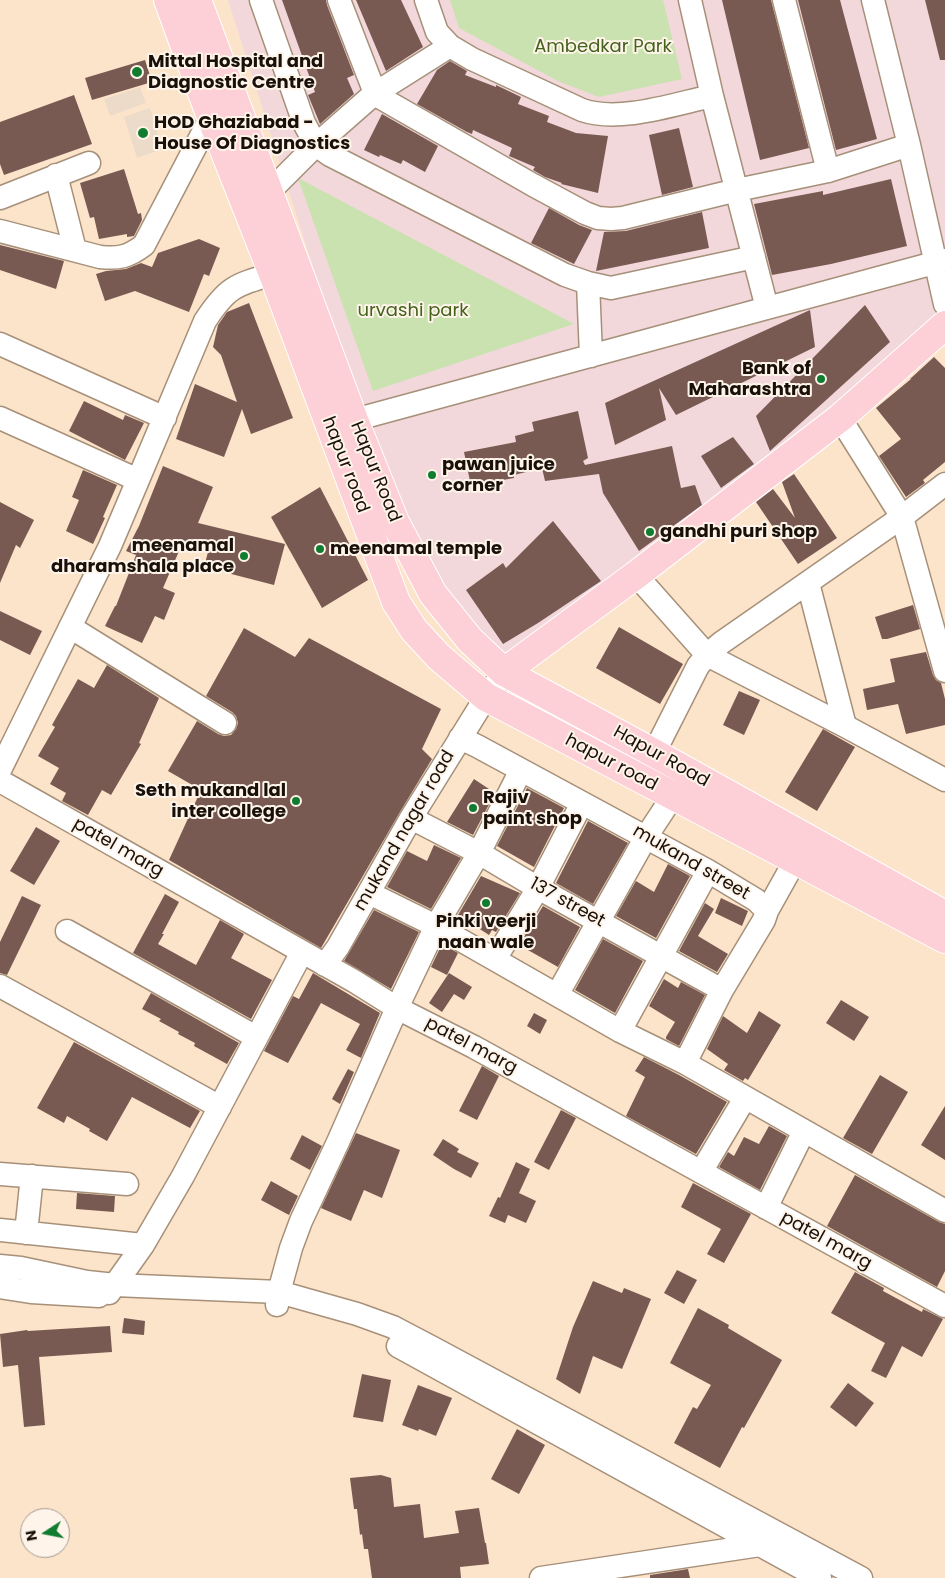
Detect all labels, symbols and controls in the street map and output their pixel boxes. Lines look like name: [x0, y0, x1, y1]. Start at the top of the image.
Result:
park label: Ambedkar Park: [534, 36, 672, 58]
place label: Mittal Hospital and Diagnostic Centre: [148, 51, 323, 94]
marker: Mittal Hospital and Diagnostic Centre: [130, 65, 144, 79]
place label: HOD Ghaziabad - House Of Diagnostics: [154, 112, 350, 154]
marker: HOD Ghaziabad - House Of Diagnostics: [136, 126, 150, 140]
park label: urvashi park: [358, 300, 468, 322]
place label: Bank of Maharashtra: [689, 358, 811, 400]
marker: Bank of Maharashtra: [815, 373, 827, 385]
street label: hapur road: [317, 414, 373, 516]
street label: Hapur Road: [345, 419, 405, 525]
place label: pawan juice corner: [442, 454, 555, 496]
marker: pawan juice corner: [426, 469, 438, 481]
place label: gandhi puri shop: [660, 521, 817, 543]
marker: gandhi puri shop: [644, 526, 656, 538]
place label: meenamal dharamshala place: [51, 535, 234, 578]
place label: meenamal temple: [330, 538, 502, 560]
marker: meenamal temple: [314, 543, 326, 555]
marker: meenamal dharamshala place: [238, 550, 250, 562]
street label: Hapur Road: [609, 722, 713, 792]
street label: hapur road: [561, 730, 661, 796]
street label: mukand nagar road: [350, 747, 460, 915]
place label: Seth mukand lal inter college: [135, 780, 286, 822]
place label: Rajiv paint shop: [483, 787, 582, 830]
marker: Seth mukand lal inter college: [290, 795, 302, 807]
marker: Rajiv paint shop: [467, 802, 479, 814]
street label: patel marg: [69, 813, 167, 883]
street label: mukand street: [629, 821, 753, 905]
street label: 137 street: [526, 874, 608, 932]
marker: Pinki veerji naan wale: [480, 897, 492, 909]
place label: Pinki veerji naan wale: [436, 911, 536, 954]
street label: patel marg: [421, 1013, 521, 1079]
street label: patel marg: [777, 1207, 875, 1275]
north arrow: [20, 1508, 70, 1558]
text: N: [20, 1529, 42, 1543]

